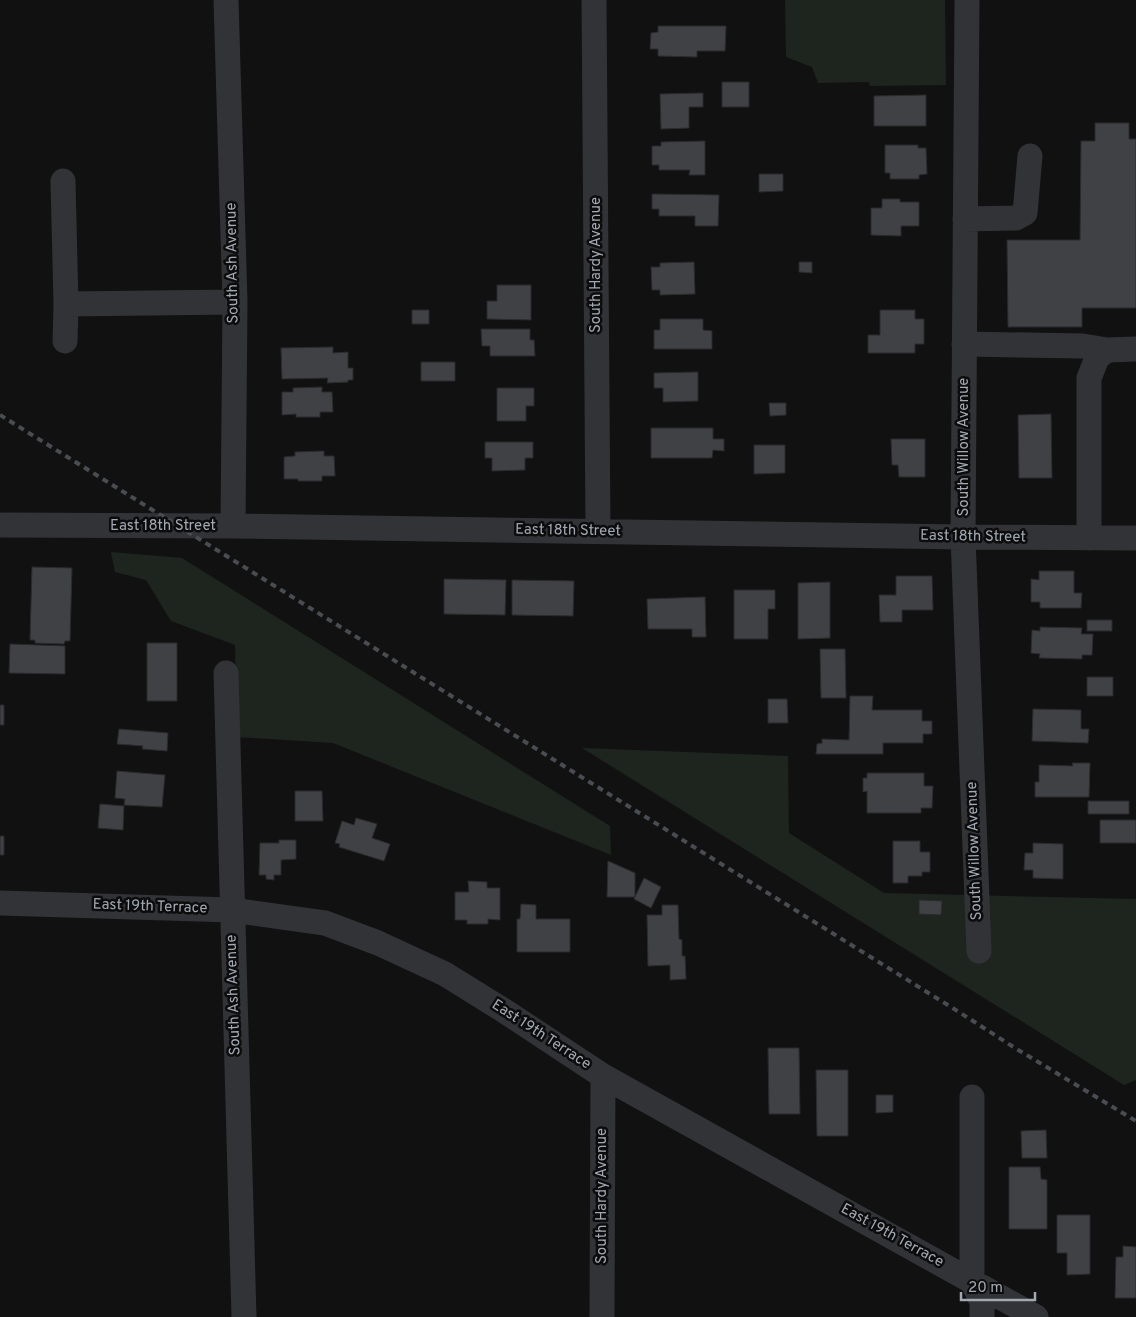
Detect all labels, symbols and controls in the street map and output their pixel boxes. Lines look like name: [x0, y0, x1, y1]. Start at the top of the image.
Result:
street label: South Hardy Avenue: [587, 197, 606, 333]
street label: South Ash Avenue: [222, 202, 244, 324]
street label: South Willow Avenue: [955, 378, 974, 516]
street label: East 18th Street: [110, 517, 216, 536]
street label: East 18th Street: [515, 521, 621, 541]
street label: East 18th Street: [920, 527, 1026, 547]
street label: South Willow Avenue: [963, 781, 987, 921]
street label: East 19th Terrace: [92, 896, 208, 918]
street label: South Ash Avenue: [222, 934, 246, 1056]
street label: East 19th Terrace: [488, 996, 594, 1074]
street label: South Hardy Avenue: [593, 1128, 612, 1264]
street label: East 19th Terrace: [837, 1200, 947, 1272]
scale bar: [961, 1270, 1035, 1302]
text: 20 m: [968, 1279, 1003, 1298]

